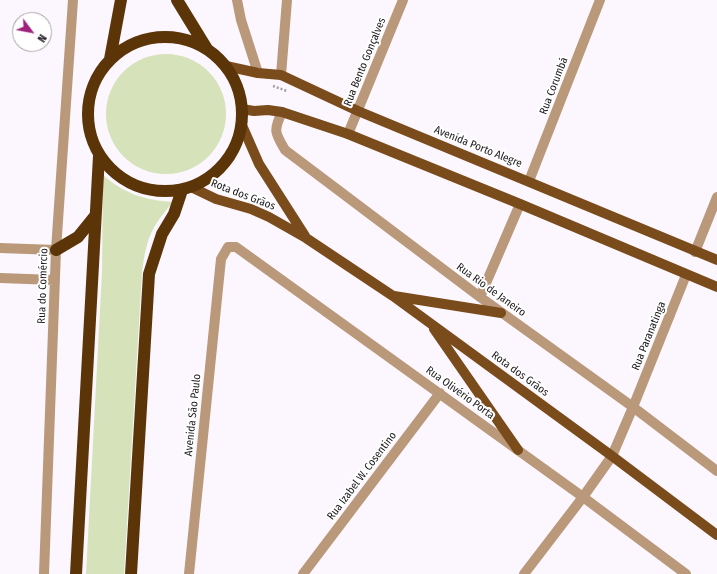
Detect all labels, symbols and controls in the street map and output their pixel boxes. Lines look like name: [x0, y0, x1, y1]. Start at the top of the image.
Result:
north arrow: [12, 12, 52, 52]
street label: Rua Bento Gonçalves: [341, 16, 389, 108]
text: N: [34, 32, 49, 44]
street label: Rua Corumbá: [537, 56, 571, 116]
street label: Avenida Porto Alegre: [432, 123, 524, 171]
street label: Rota dos Grãos: [209, 177, 277, 213]
street label: Rua do Comércio: [35, 248, 51, 324]
street label: Rua Rio de Janeiro: [454, 260, 528, 320]
street label: Rua Paranatinga: [629, 300, 669, 372]
street label: Rota dos Grãos: [489, 349, 551, 399]
street label: Rua Olivério Porta: [423, 364, 497, 422]
street label: Avenida São Paulo: [182, 373, 204, 457]
street label: Rua Izabel W. Cosentino: [325, 429, 399, 523]

